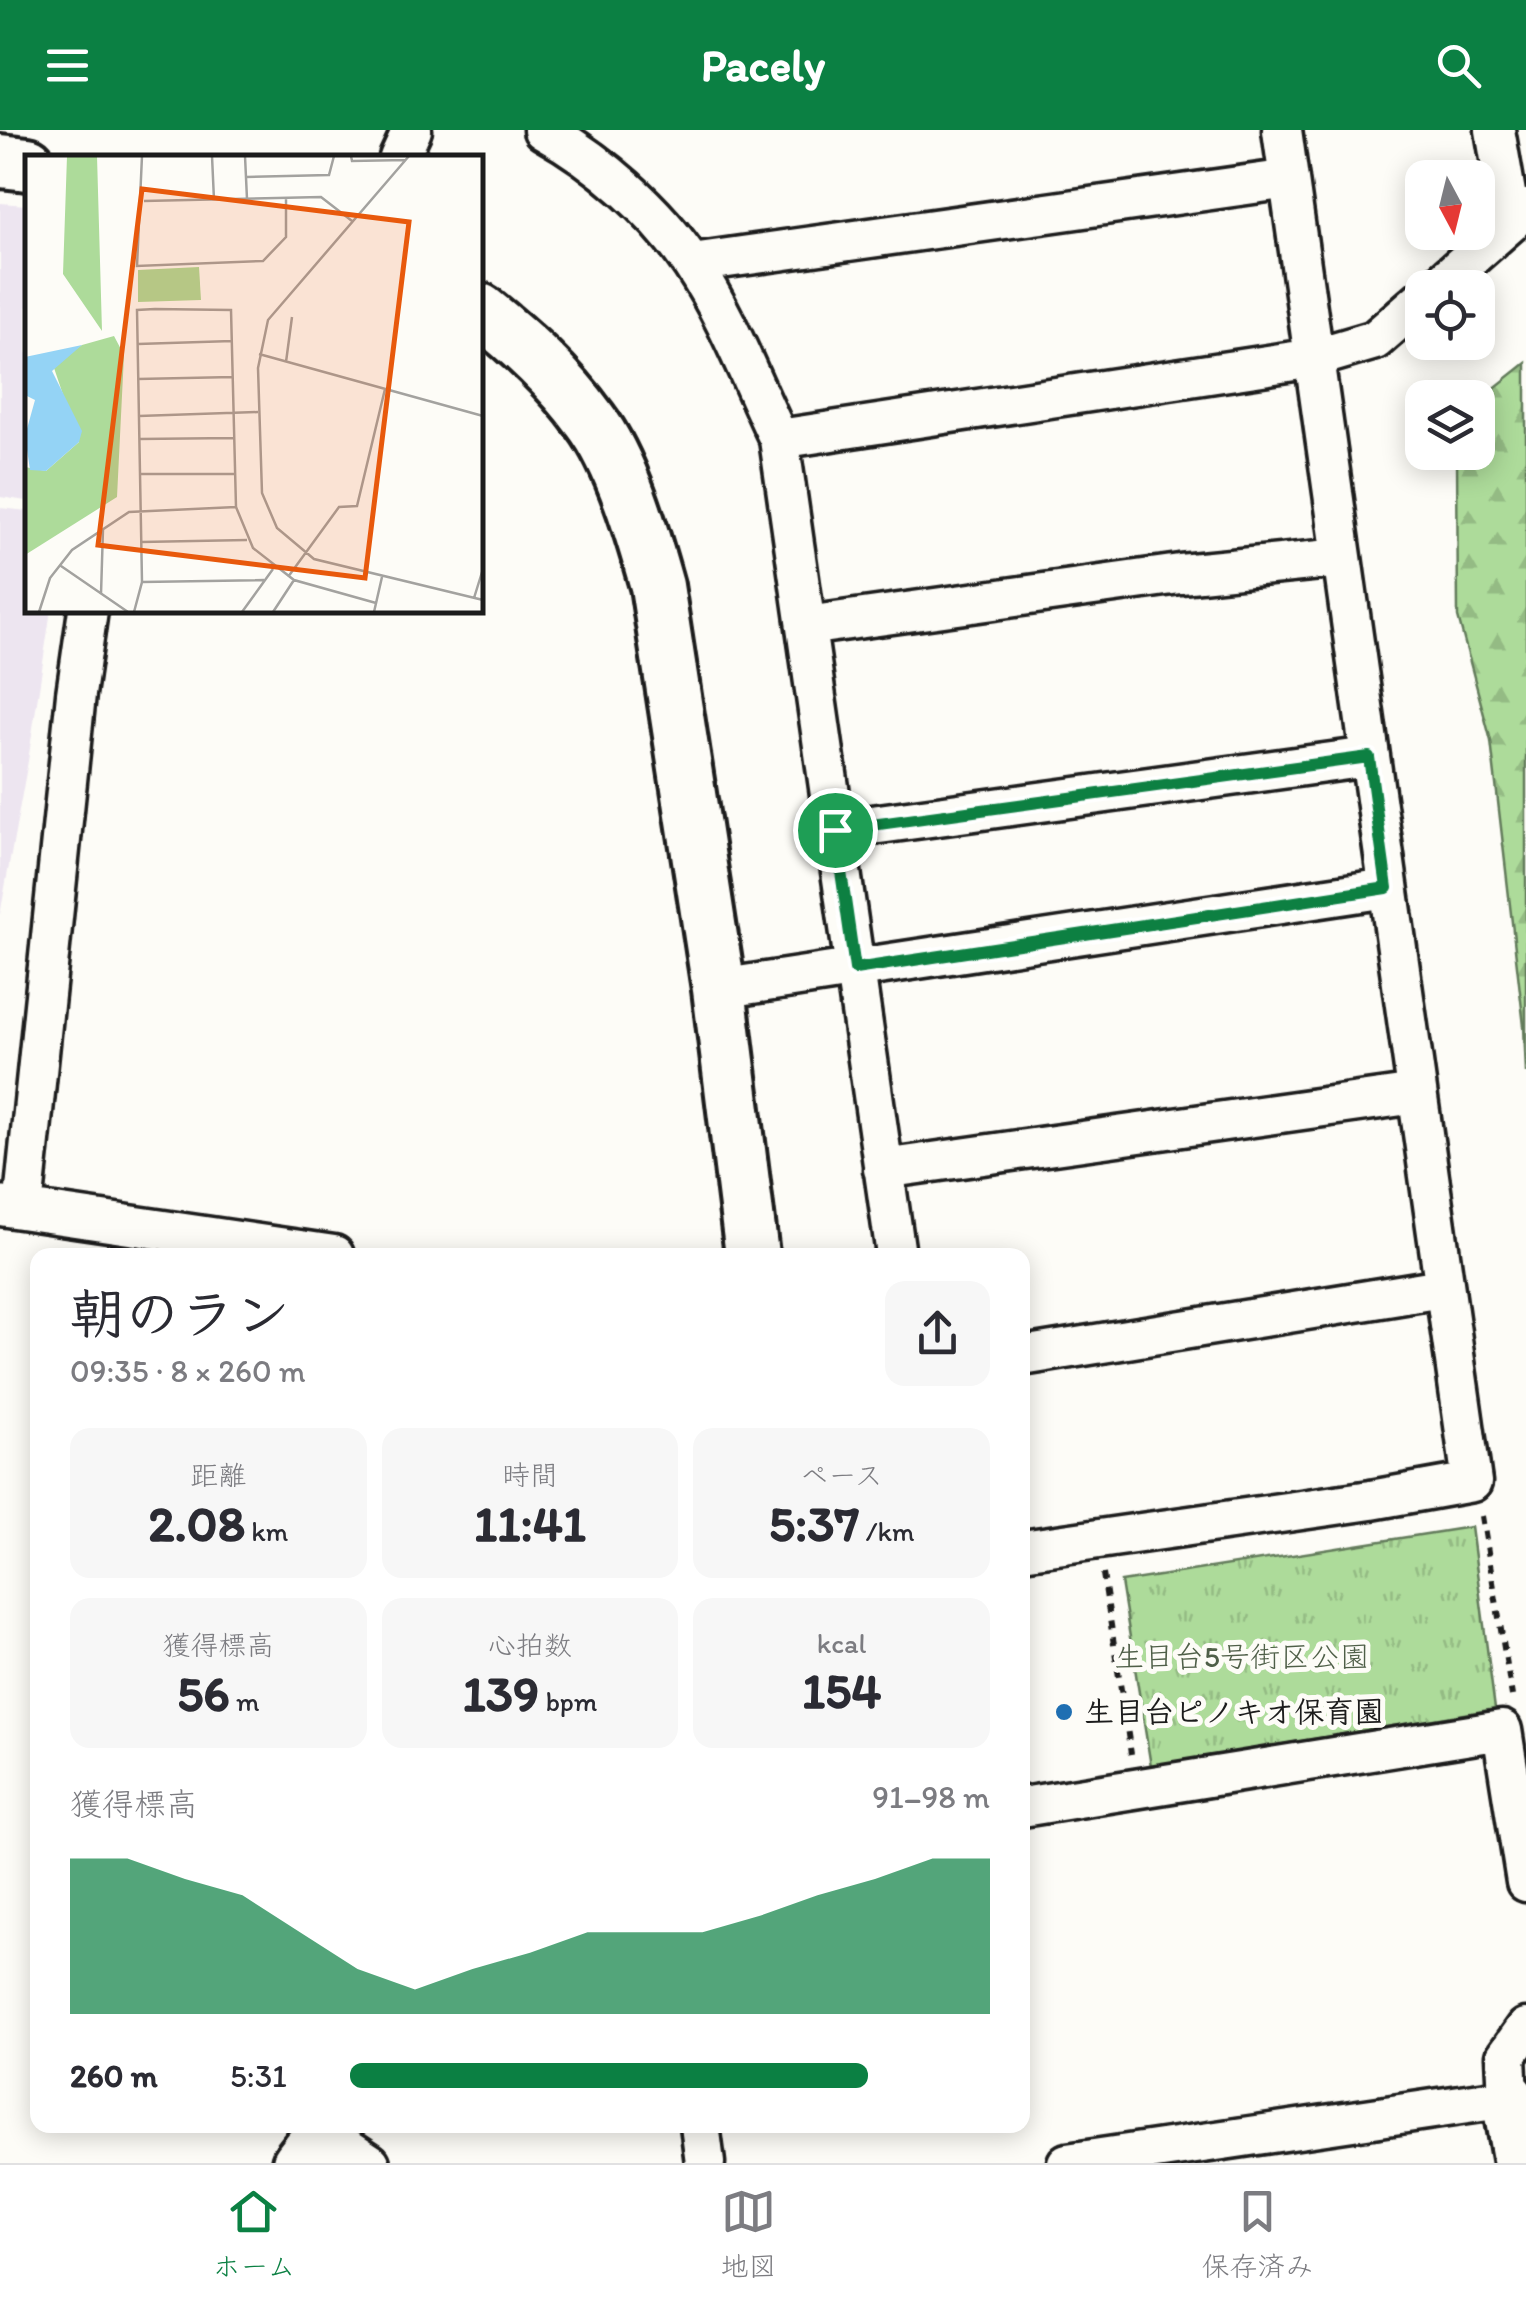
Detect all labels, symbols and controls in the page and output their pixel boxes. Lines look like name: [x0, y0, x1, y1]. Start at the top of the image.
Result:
icon: menu: [40, 38, 95, 93]
text: Pacely: [701, 38, 825, 92]
icon: search: [1431, 38, 1486, 93]
inset map: [25, 155, 482, 612]
north arrow: [1405, 160, 1495, 250]
map controls: [1405, 160, 1495, 470]
button: locate: [1405, 270, 1495, 360]
button: layers: [1405, 380, 1495, 470]
pin: [793, 788, 878, 873]
icon: arrive: [808, 803, 863, 858]
text: 朝のラン: [70, 1281, 290, 1347]
button: share: [885, 1281, 990, 1386]
text: 09:35 · 8 × 260 m: [70, 1352, 306, 1390]
text: 距離: [190, 1458, 246, 1492]
text: 時間: [502, 1458, 558, 1492]
text: ペース: [800, 1458, 883, 1492]
text: 2.08: [148, 1493, 245, 1554]
text: 11:41: [474, 1493, 586, 1554]
text: 5:37: [769, 1493, 859, 1554]
text: km: [245, 1514, 288, 1548]
text: /km: [859, 1514, 914, 1548]
text: kcal: [817, 1626, 867, 1660]
text: 獲得標高: [162, 1628, 274, 1662]
text: 心拍数: [488, 1628, 572, 1662]
park label: 生目台5号街区公園: [1114, 1638, 1370, 1675]
text: 154: [802, 1660, 881, 1721]
text: 56: [177, 1663, 230, 1724]
text: 139: [463, 1663, 539, 1724]
text: m: [230, 1684, 260, 1718]
text: bpm: [539, 1684, 597, 1718]
place label: 生目台ピノキオ保育園: [1084, 1693, 1384, 1730]
marker: 生目台ピノキオ保育園: [1053, 1701, 1075, 1723]
text: 91–98 m: [872, 1778, 990, 1816]
text: 獲得標高: [70, 1785, 198, 1823]
text: 260 m: [70, 2057, 158, 2095]
text: 5:31: [230, 2057, 287, 2095]
tab: ホーム: [213, 2184, 295, 2284]
tab: 地図: [720, 2184, 776, 2284]
tab: 保存済み: [1201, 2184, 1313, 2284]

